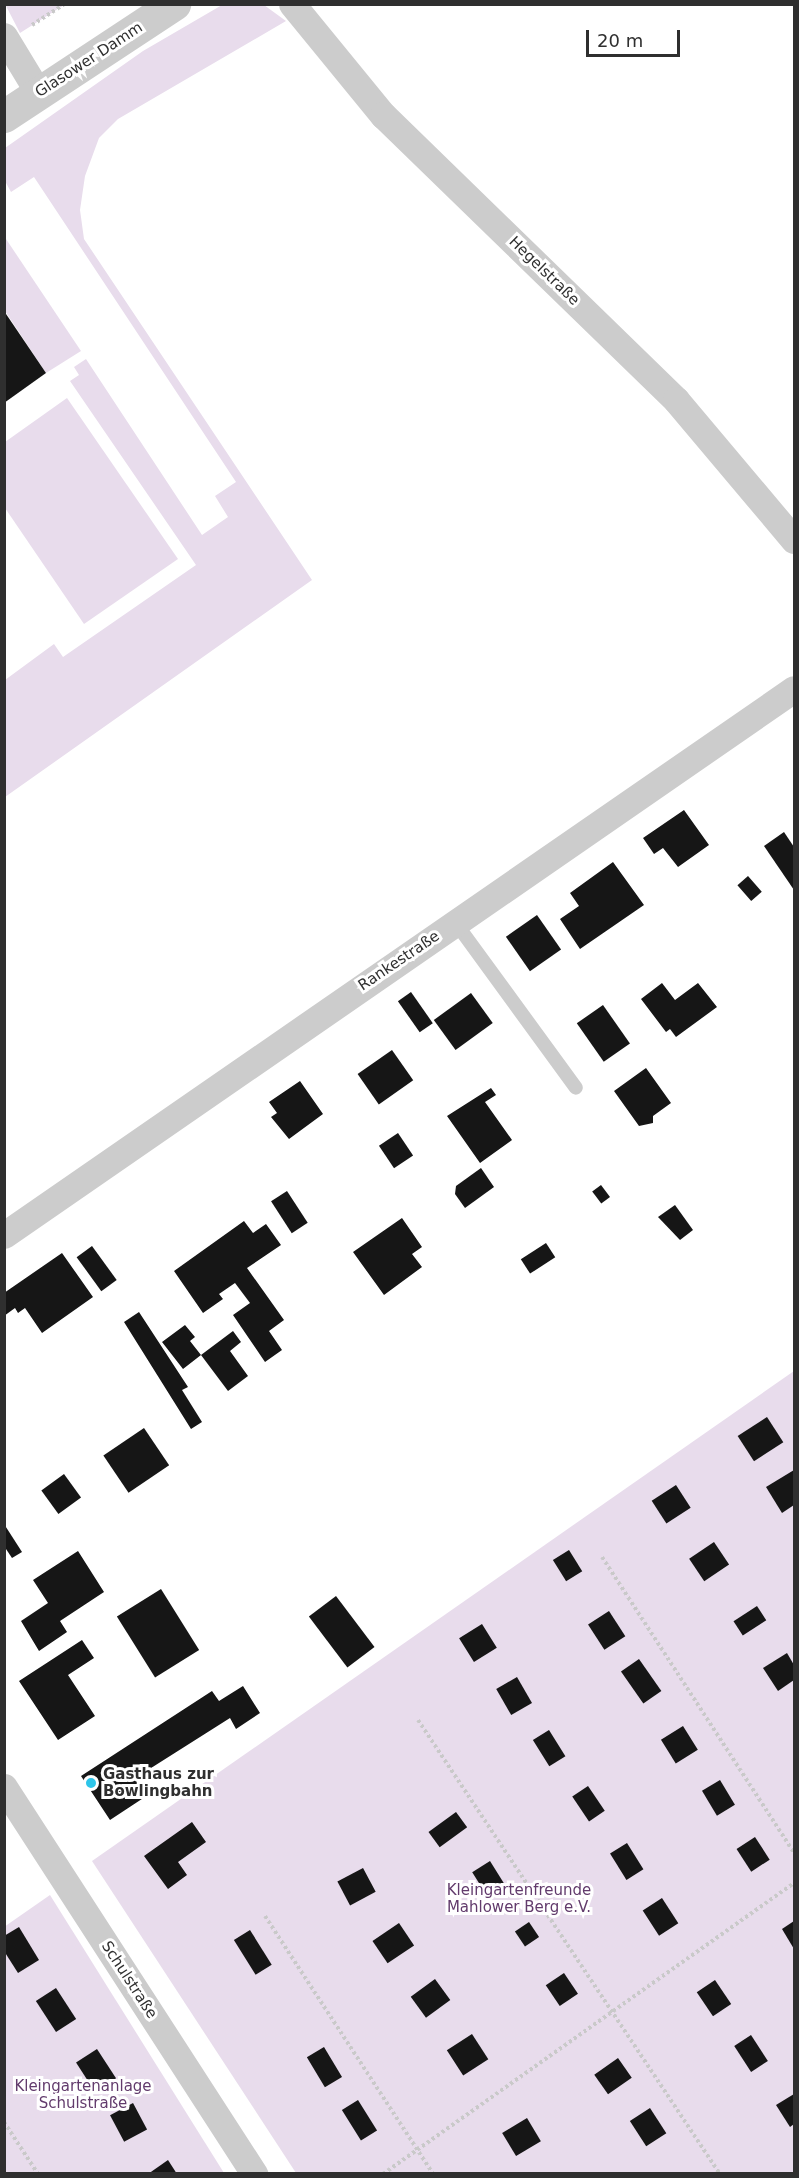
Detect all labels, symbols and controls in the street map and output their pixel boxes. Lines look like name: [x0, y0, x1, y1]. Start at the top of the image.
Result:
scale bar: [589, 18, 684, 56]
street label: Glasower Damm: [32, 19, 146, 101]
text: 20 m: [597, 30, 643, 51]
street label: Hegelstraße: [505, 233, 583, 309]
street label: Rankestraße: [355, 927, 443, 995]
place label: Gasthaus zur Bowlingbahn: [103, 1765, 214, 1800]
marker: Gasthaus zur Bowlingbahn: [84, 1776, 98, 1790]
park label: Kleingartenfreunde Mahlower Berg e.V.: [447, 1881, 591, 1916]
street label: Schulstraße: [97, 1938, 161, 2022]
park label: Kleingartenanlage Schulstraße: [14, 2077, 152, 2112]

